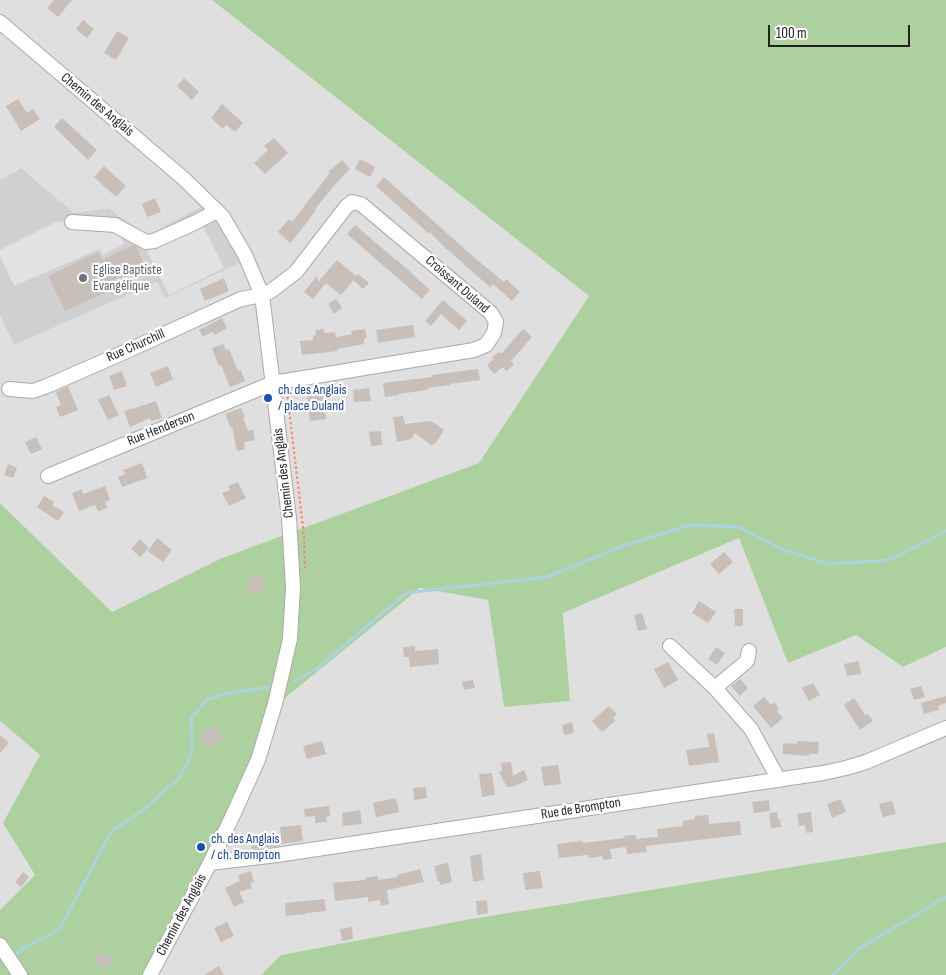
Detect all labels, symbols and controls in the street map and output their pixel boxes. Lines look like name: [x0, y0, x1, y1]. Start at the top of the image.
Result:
scale bar: [771, 15, 914, 47]
text: 100 m: [776, 24, 807, 43]
street label: Chemin des Anglais: [57, 70, 137, 140]
street label: Croissant Duland: [422, 253, 492, 317]
place label: Eglise Baptiste Evangélique: [93, 262, 162, 294]
marker: Eglise Baptiste Evangélique: [77, 272, 89, 284]
street label: Rue Churchill: [104, 326, 168, 366]
place label: ch. des Anglais / place Duland: [278, 382, 347, 414]
marker: ch. des Anglais / place Duland: [262, 392, 274, 404]
street label: Rue Henderson: [125, 408, 197, 450]
street label: Chemin des Anglais: [270, 427, 298, 519]
street label: Rue de Brompton: [540, 794, 622, 824]
place label: ch. des Anglais / ch. Brompton: [211, 831, 280, 864]
marker: ch. des Anglais / ch. Brompton: [195, 841, 207, 853]
street label: Chemin des Anglais: [153, 871, 211, 959]

